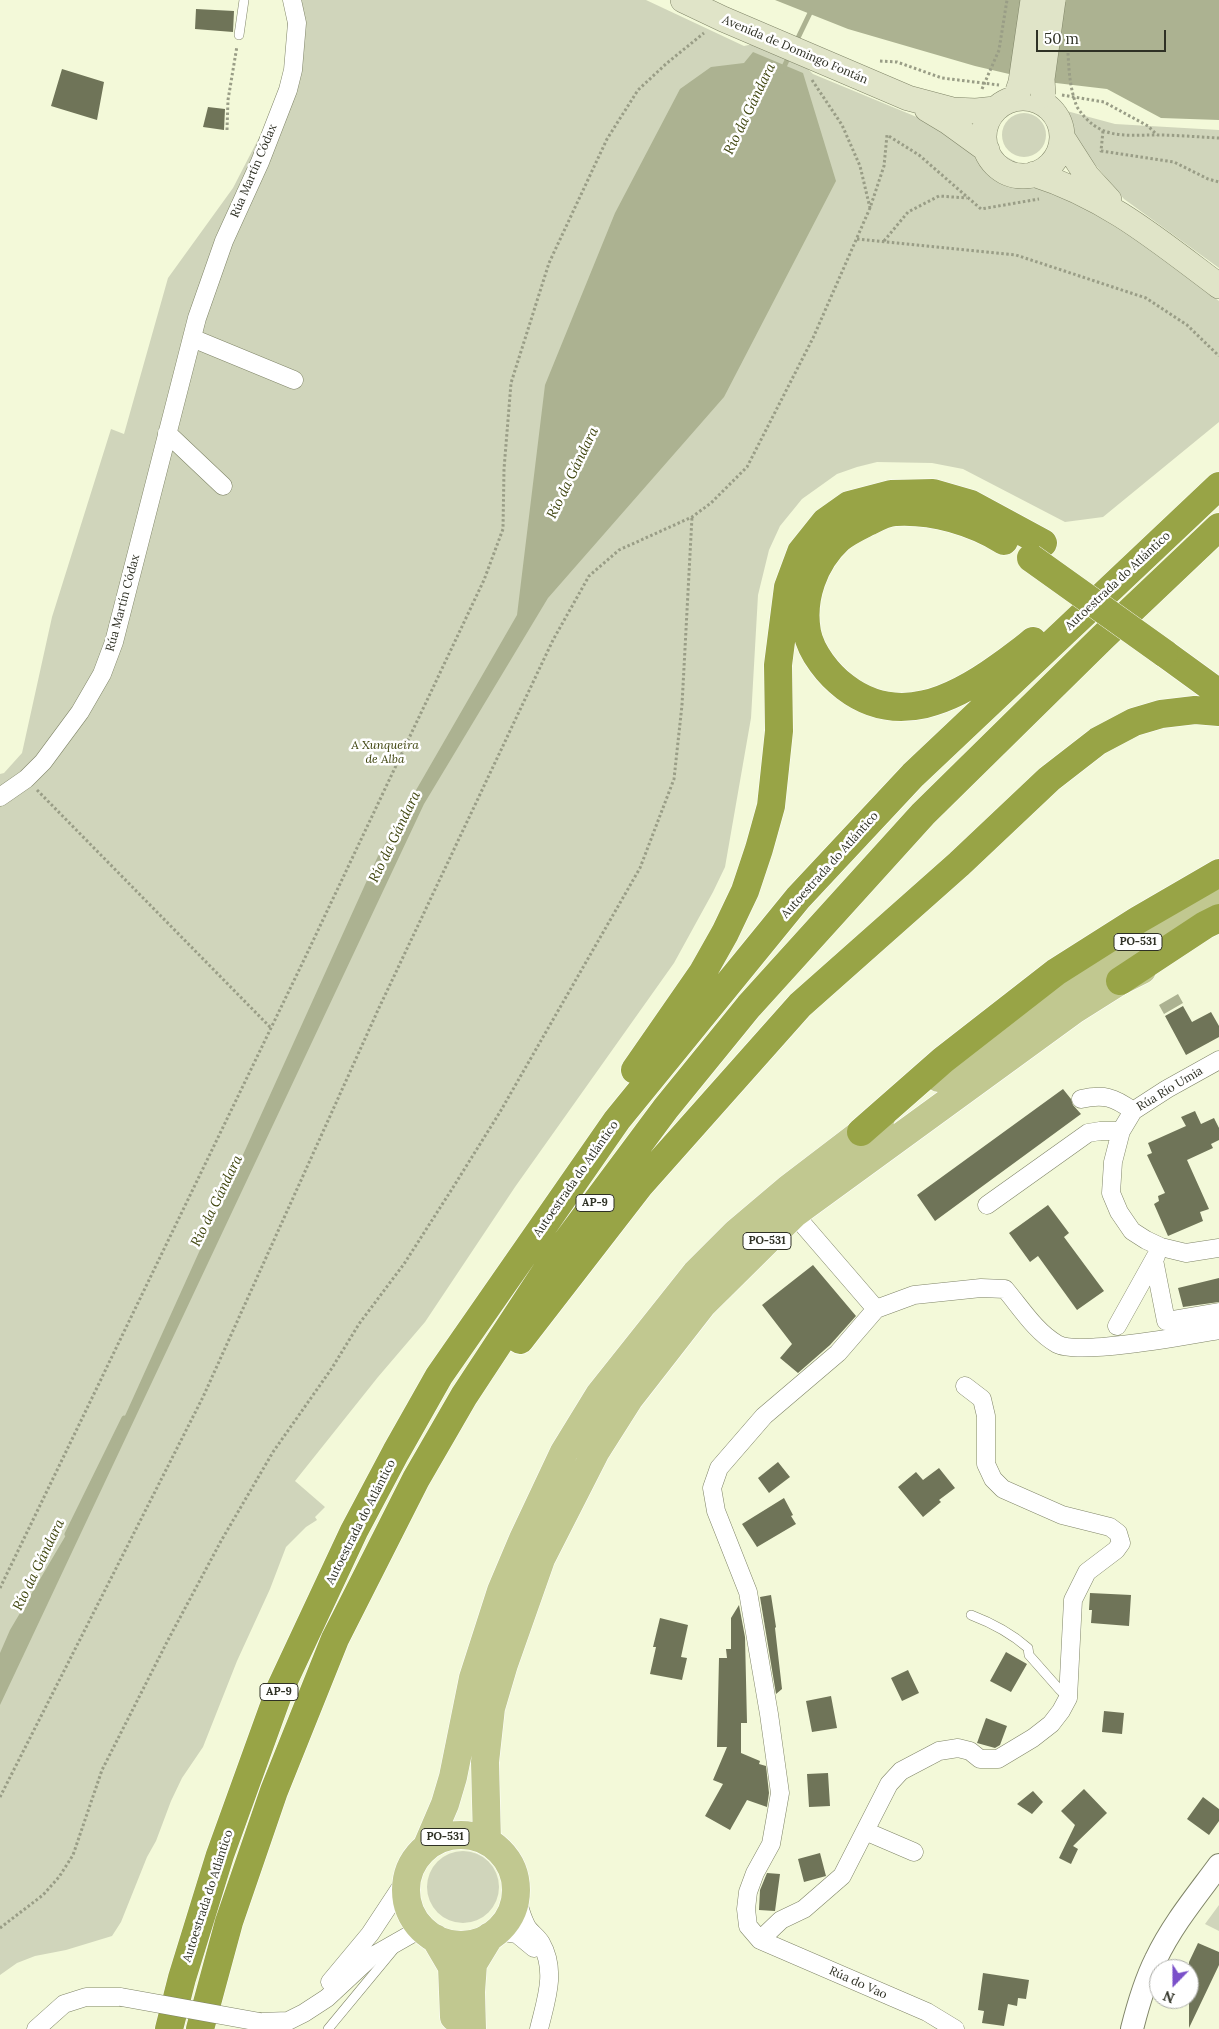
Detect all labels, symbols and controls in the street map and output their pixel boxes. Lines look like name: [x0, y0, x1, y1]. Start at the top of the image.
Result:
street label: Avenida de Domingo Fontán: [720, 13, 870, 87]
scale bar: [1039, 20, 1169, 52]
text: 50 m: [1044, 29, 1079, 48]
water label: Río da Gándara: [721, 61, 779, 157]
street label: Rúa Martín Códax: [228, 122, 280, 220]
water label: Río da Gándara: [544, 425, 602, 521]
street label: Autoestrada do Atlántico: [1063, 529, 1173, 633]
street label: Rúa Martín Códax: [103, 553, 143, 653]
park label: A Xunqueira de Alba: [351, 739, 419, 767]
water label: Río da Gándara: [366, 789, 424, 885]
street label: Autoestrada do Atlántico: [778, 809, 882, 921]
road number: PO-531: [1114, 934, 1162, 950]
street label: Rúa Río Umia: [1134, 1064, 1206, 1114]
street label: Autoestrada do Atlántico: [530, 1118, 622, 1240]
water label: Río da Gándara: [188, 1153, 246, 1249]
road number: AP-9: [576, 1194, 614, 1212]
road number: PO-531: [743, 1232, 791, 1250]
street label: Autoestrada do Atlántico: [323, 1457, 399, 1587]
water label: Río da Gándara: [10, 1517, 68, 1613]
road number: AP-9: [260, 1684, 298, 1700]
street label: Autoestrada do Atlántico: [180, 1828, 236, 1964]
road number: PO-531: [421, 1828, 469, 1845]
north arrow: [1149, 1959, 1199, 2009]
street label: Rúa do Vao: [827, 1964, 889, 2002]
text: N: [1160, 1987, 1177, 2007]

